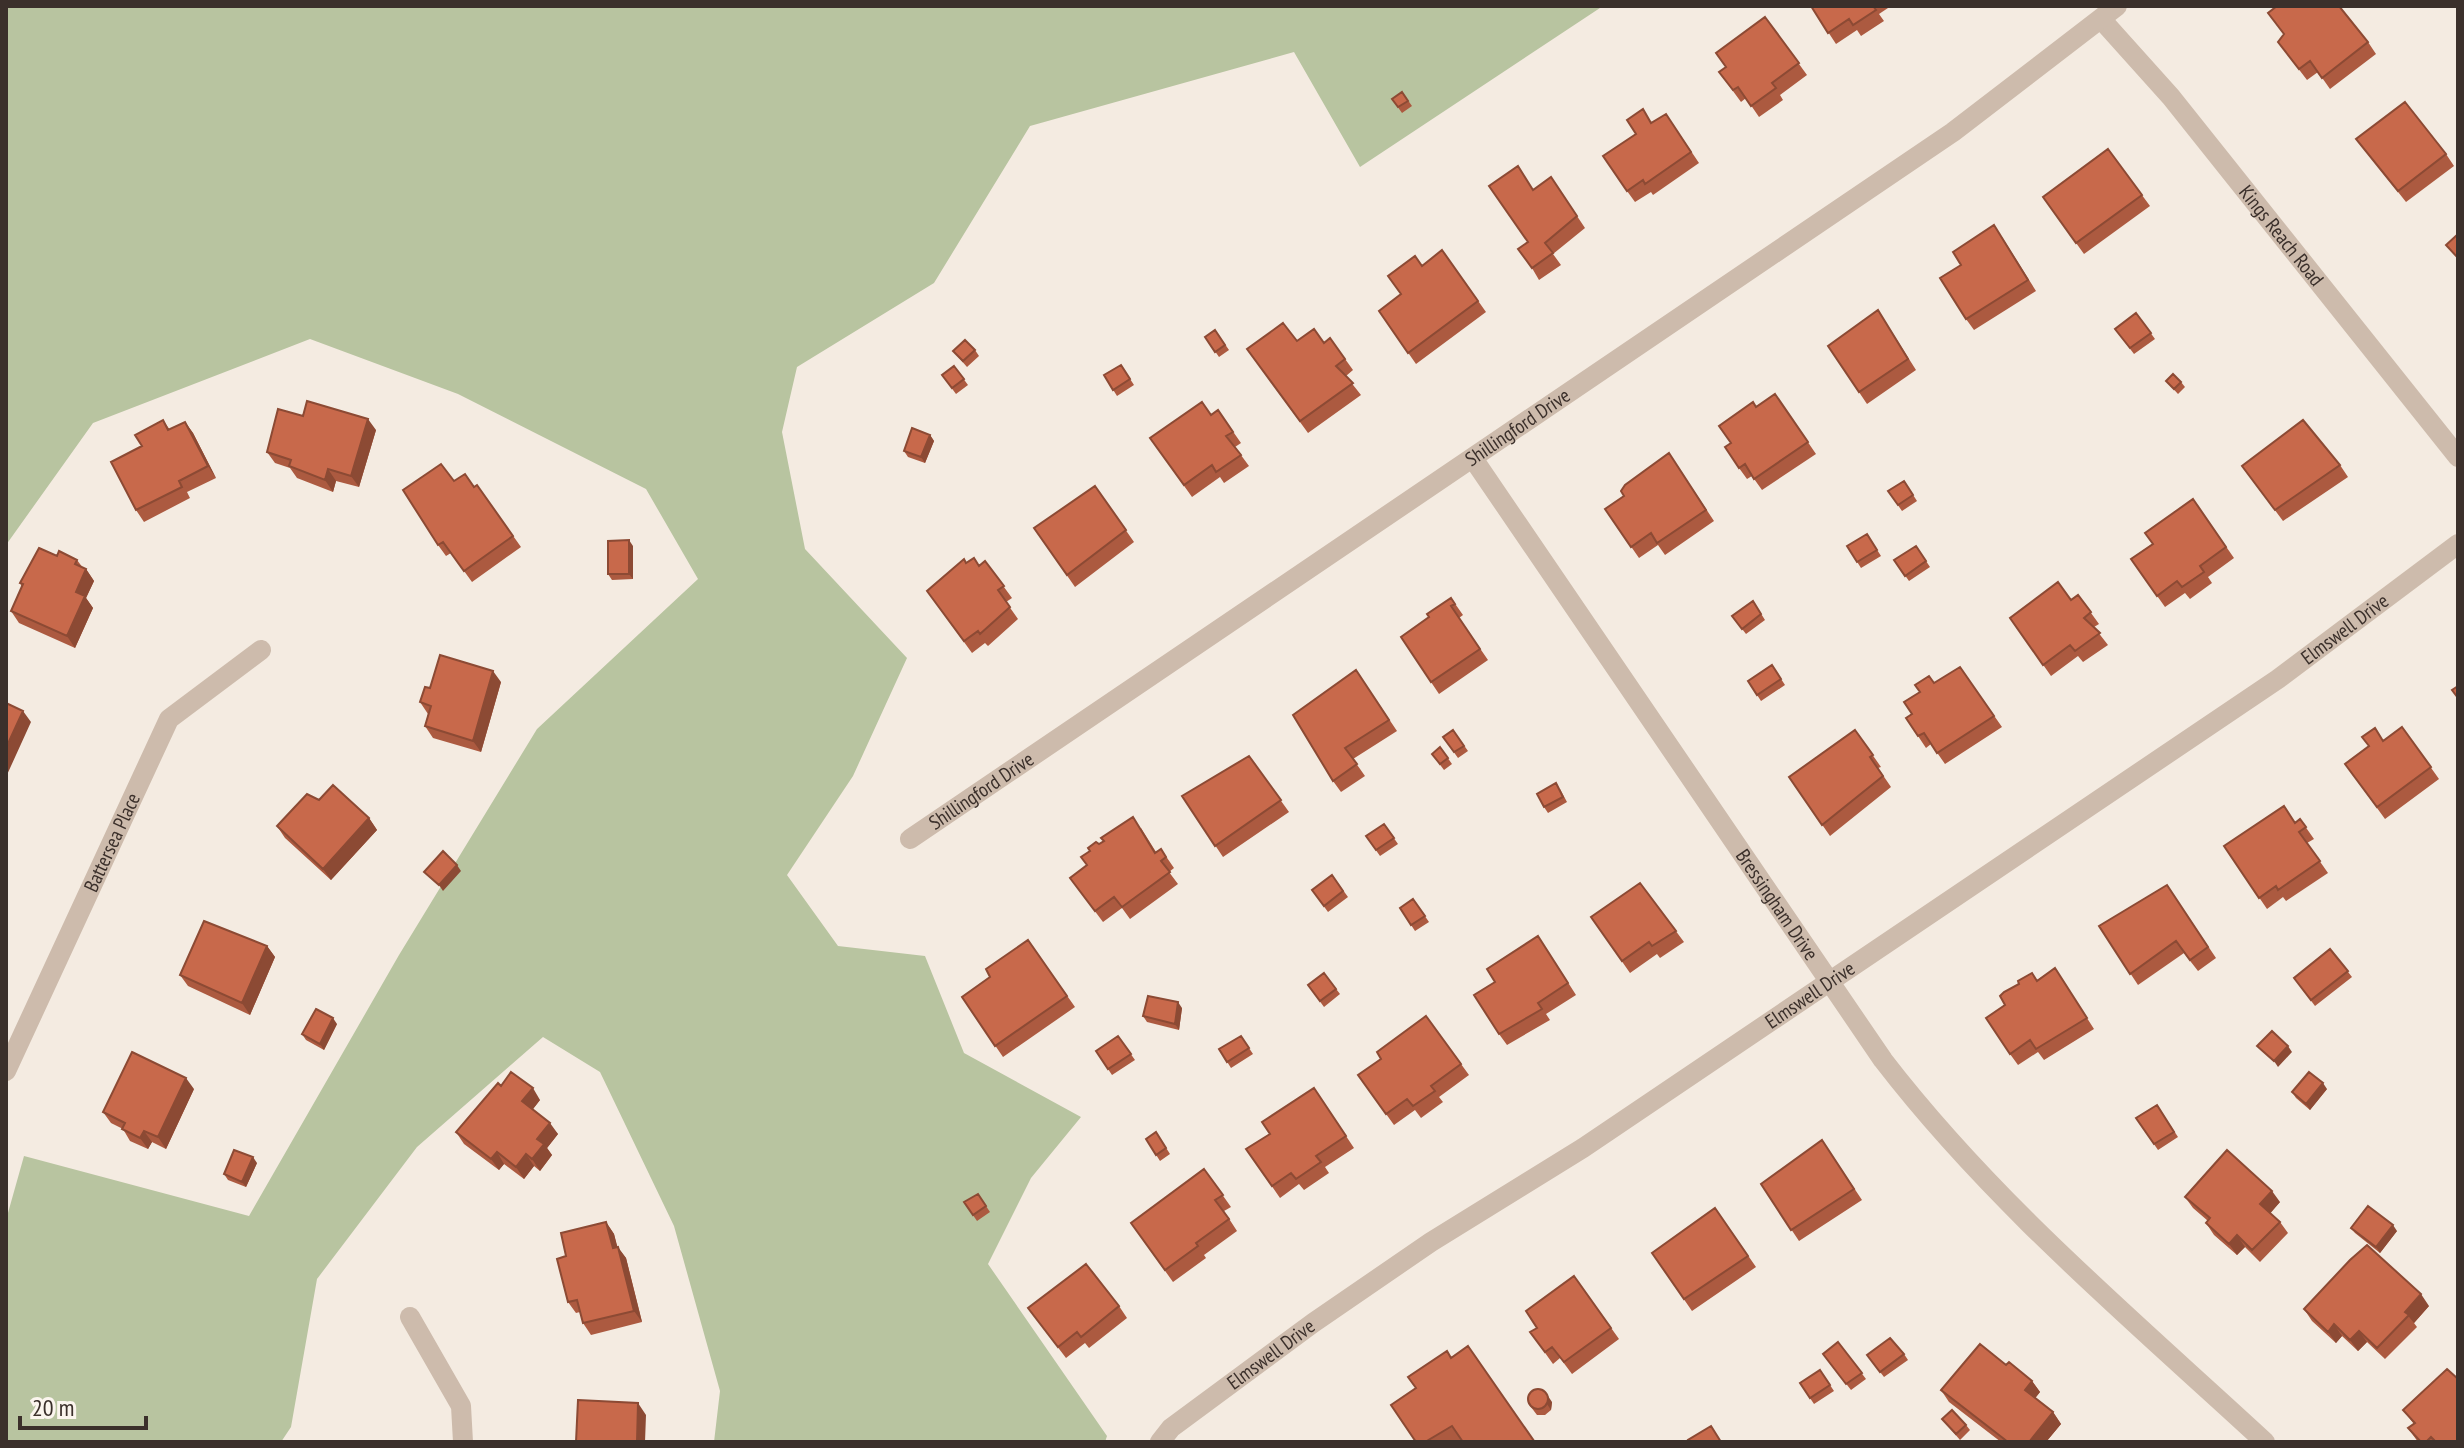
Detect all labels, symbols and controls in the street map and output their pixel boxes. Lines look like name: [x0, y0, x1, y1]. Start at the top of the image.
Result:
street label: Kings Reach Road: [2233, 180, 2330, 291]
street label: Shillingford Drive: [1460, 382, 1575, 472]
street label: Elmswell Drive: [2296, 588, 2394, 670]
street label: Shillingford Drive: [924, 746, 1039, 836]
street label: Battersea Place: [78, 789, 146, 896]
street label: Bressingham Drive: [1730, 844, 1824, 965]
street label: Elmswell Drive: [1760, 955, 1860, 1034]
street label: Elmswell Drive: [1222, 1313, 1320, 1395]
scale bar: [20, 1380, 146, 1430]
text: 20 m: [32, 1392, 74, 1423]

